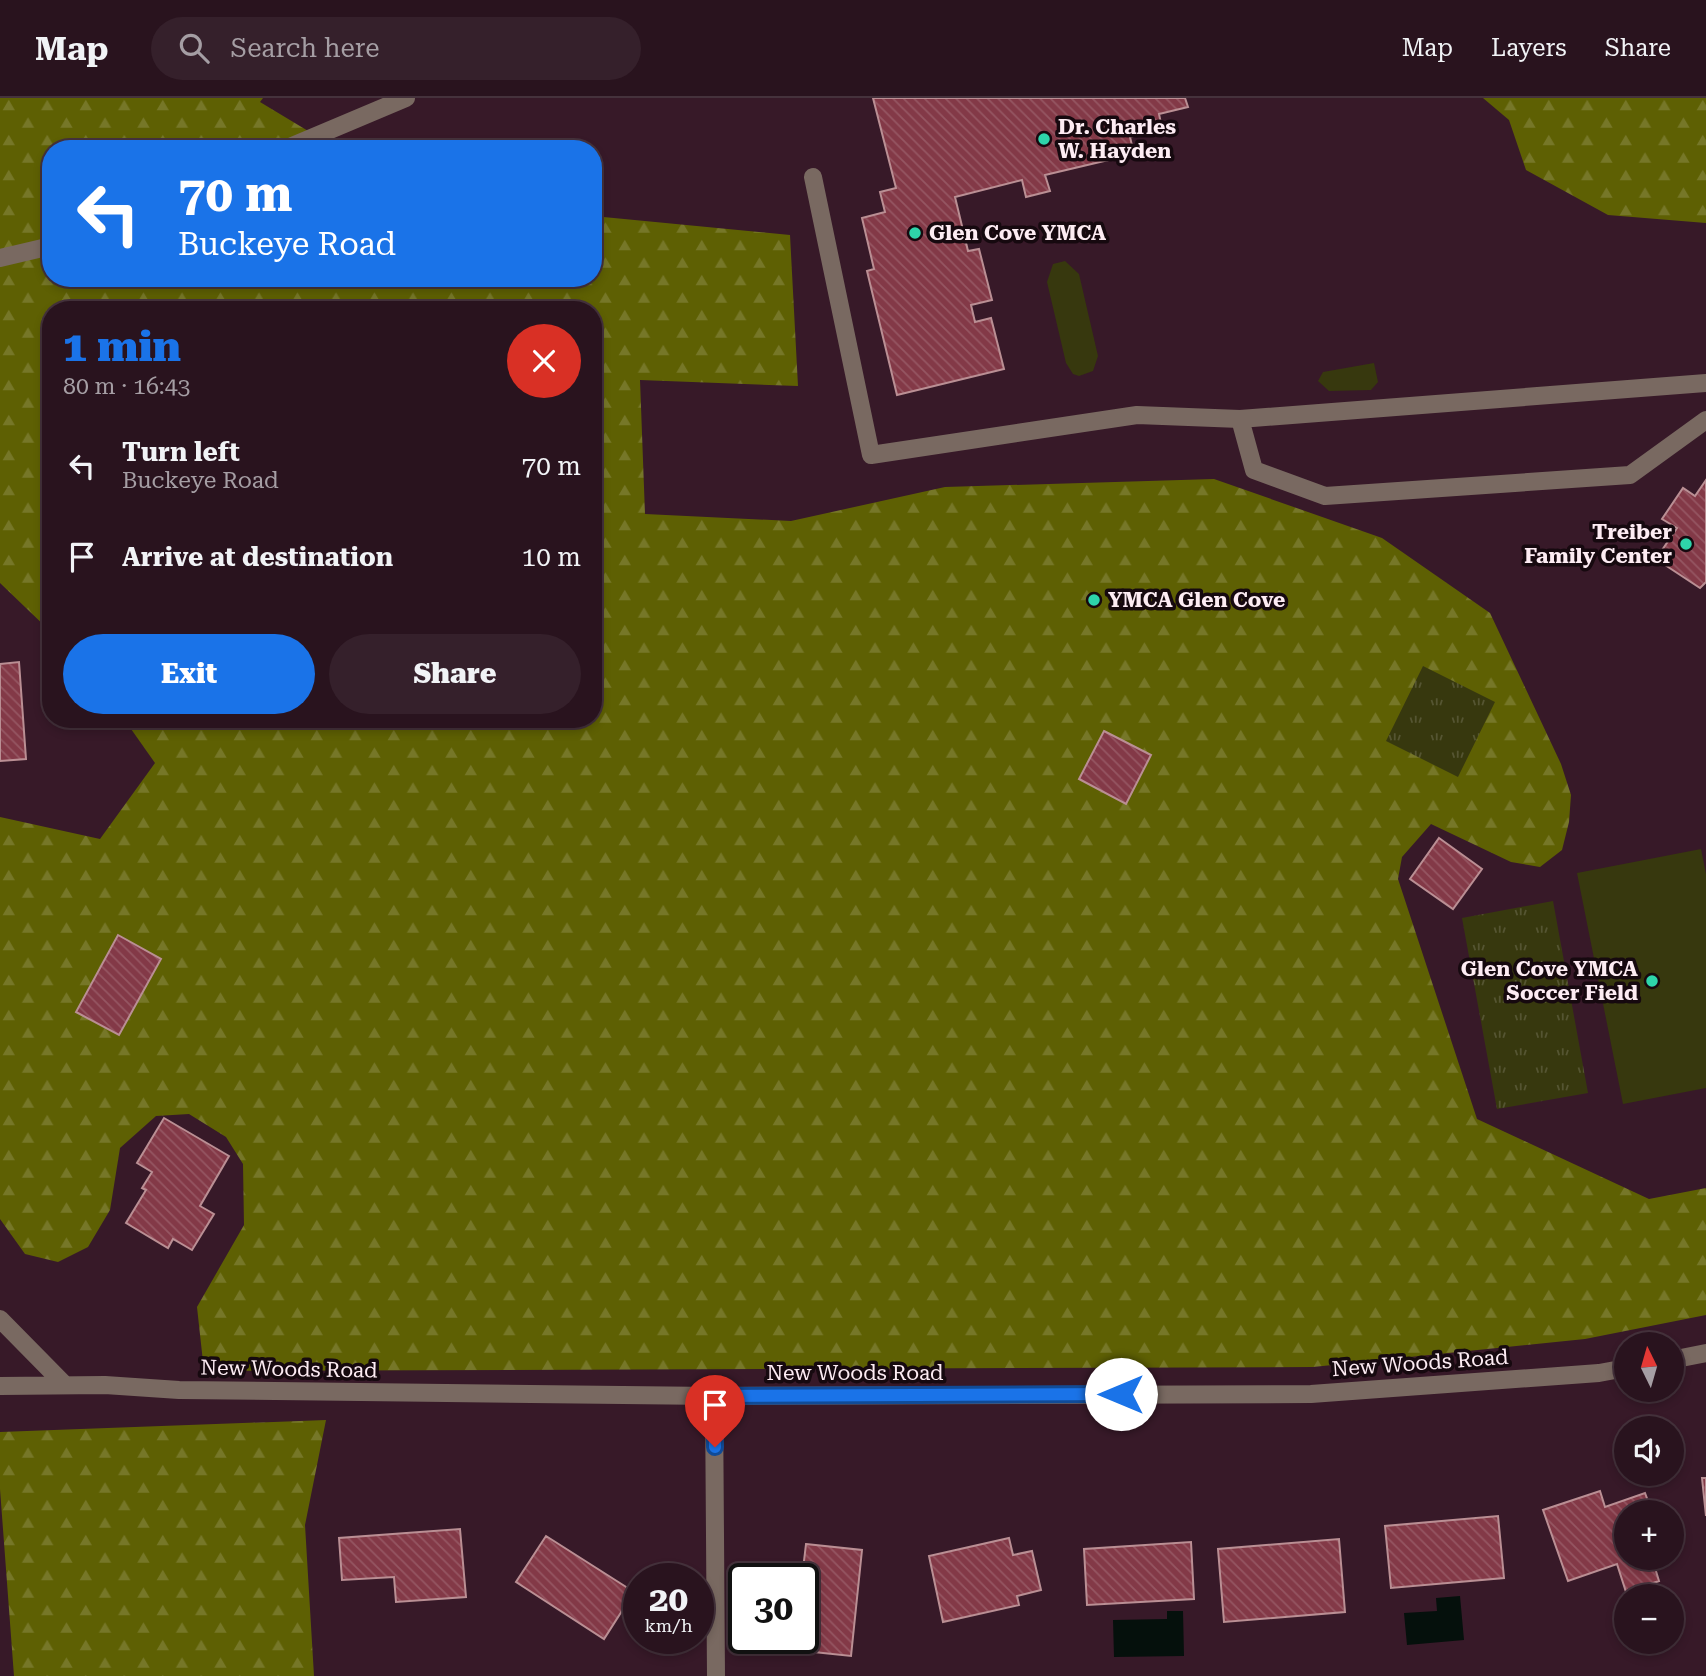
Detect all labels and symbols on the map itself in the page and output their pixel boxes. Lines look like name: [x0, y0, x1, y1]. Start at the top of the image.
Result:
place label: Dr. Charles W. Hayden: [1058, 115, 1176, 163]
marker: Dr. Charles W. Hayden: [1036, 131, 1052, 147]
place label: Glen Cove YMCA: [929, 221, 1106, 245]
marker: Glen Cove YMCA: [907, 225, 923, 241]
place label: Treiber Family Center: [1524, 520, 1672, 568]
marker: Treiber Family Center: [1678, 536, 1694, 552]
place label: YMCA Glen Cove: [1108, 588, 1285, 612]
marker: YMCA Glen Cove: [1086, 592, 1102, 608]
place label: Glen Cove YMCA Soccer Field: [1461, 957, 1638, 1005]
marker: Glen Cove YMCA Soccer Field: [1644, 973, 1660, 989]
north arrow: [1614, 1332, 1684, 1402]
street label: New Woods Road: [1331, 1345, 1510, 1381]
street label: New Woods Road: [200, 1355, 378, 1383]
position arrow: [1084, 1357, 1158, 1431]
street label: New Woods Road: [766, 1361, 944, 1385]
pin: [685, 1375, 745, 1447]
speed limit sign: 30: [728, 1563, 819, 1654]

